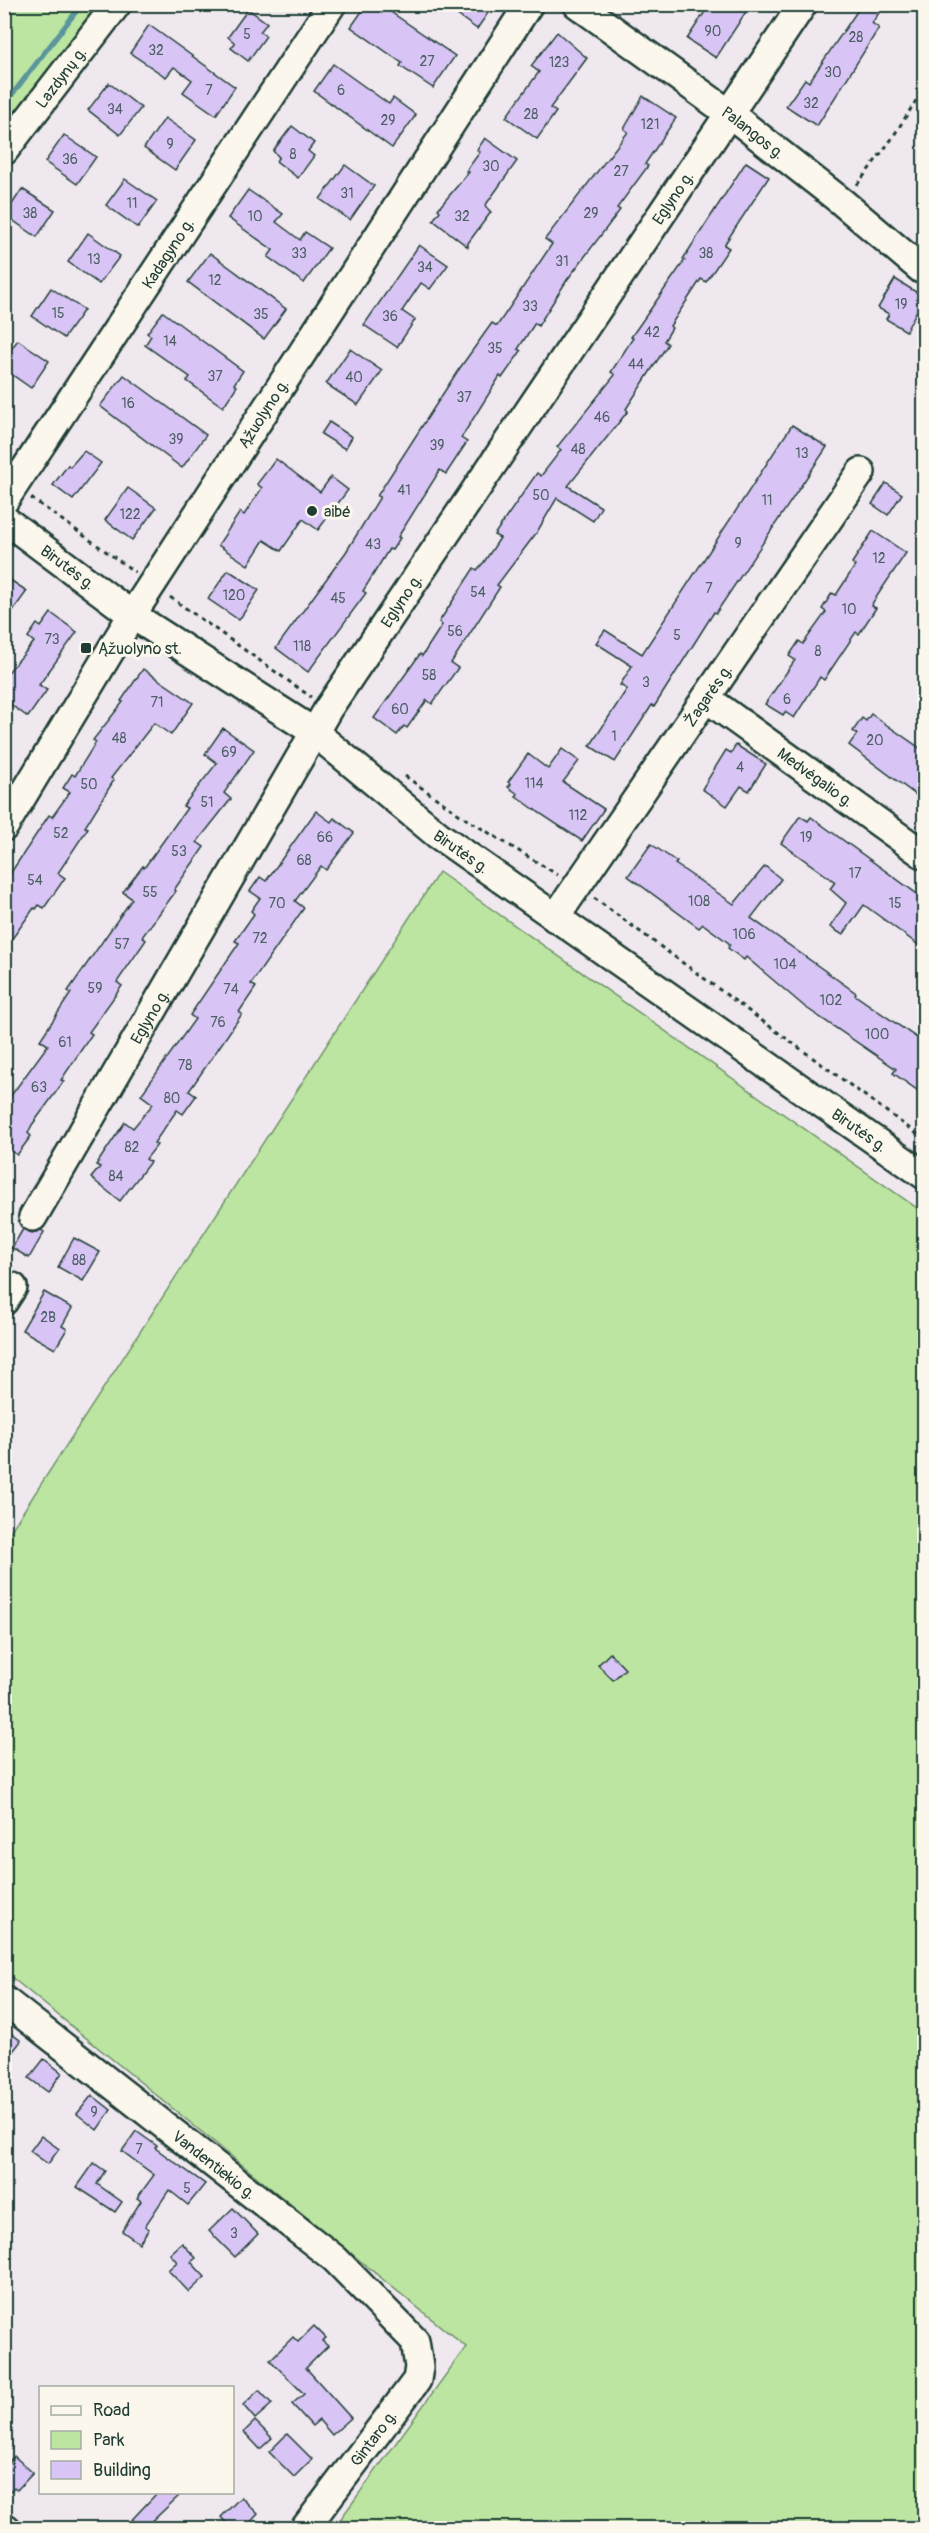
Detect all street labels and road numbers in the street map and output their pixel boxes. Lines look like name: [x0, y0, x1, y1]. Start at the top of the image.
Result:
street label: Lazdynų g.: [32, 43, 91, 112]
street label: Palangos g.: [717, 102, 788, 164]
street label: Eglyno g.: [648, 168, 698, 229]
street label: Kadagyno g.: [138, 215, 199, 293]
street label: Ąžuolyno g.: [234, 376, 294, 452]
street label: Birutės g.: [36, 541, 99, 595]
street label: Eglyno g.: [377, 571, 427, 632]
street label: Žagarės g.: [680, 661, 737, 731]
street label: Medvėgalio g.: [773, 744, 857, 812]
street label: Birutės g.: [429, 826, 492, 878]
street label: Eglyno g.: [127, 986, 174, 1048]
street label: Birutės g.: [827, 1104, 890, 1157]
street label: Vandentiekio g.: [168, 2126, 259, 2204]
street label: Gintaro g.: [346, 2407, 401, 2471]

